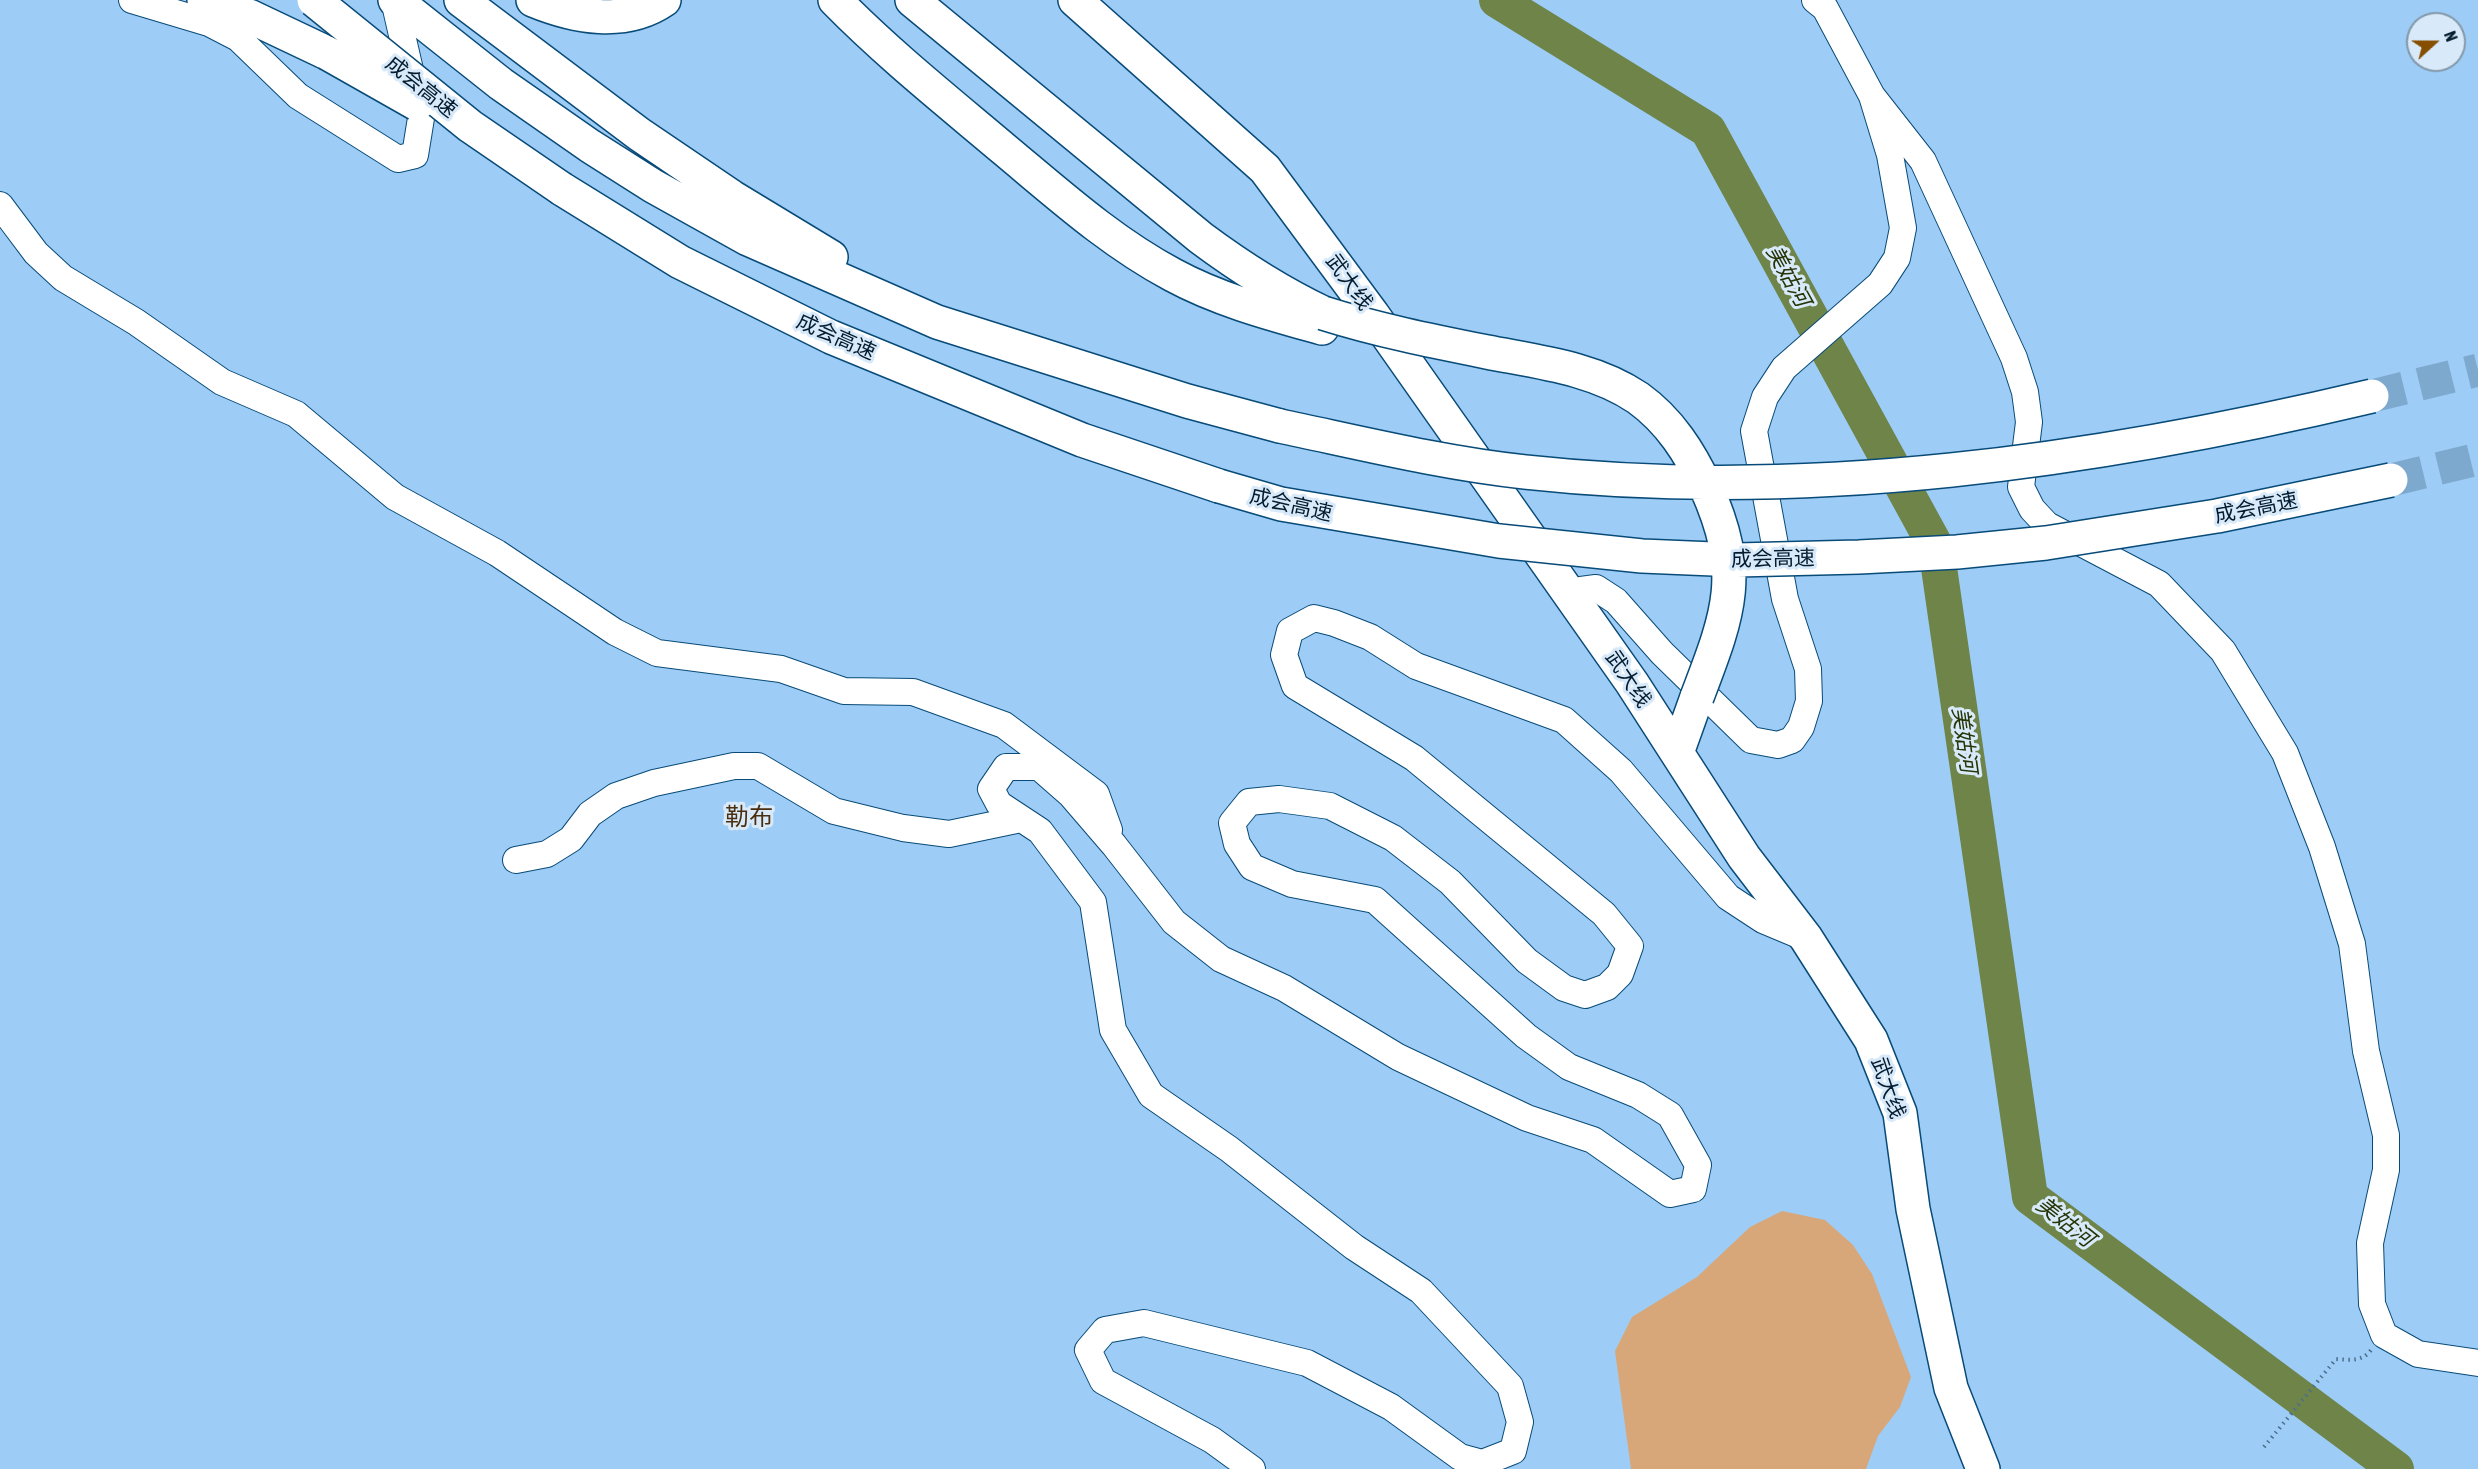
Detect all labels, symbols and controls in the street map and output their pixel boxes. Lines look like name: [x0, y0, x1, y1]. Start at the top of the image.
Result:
north arrow: [2406, 12, 2466, 72]
text: N: [2441, 29, 2461, 44]
street label: 成会高速: [380, 51, 462, 123]
water label: 美姑河: [1760, 241, 1816, 311]
street label: 武大线: [1320, 249, 1378, 315]
street label: 成会高速: [793, 308, 879, 366]
street label: 成会高速: [1247, 483, 1335, 527]
street label: 成会高速: [2212, 488, 2300, 528]
street label: 成会高速: [1731, 546, 1815, 572]
street label: 武大线: [1600, 646, 1656, 712]
water label: 美姑河: [1946, 705, 1982, 775]
district label: 勒布: [725, 803, 773, 831]
street label: 武大线: [1866, 1054, 1910, 1122]
water label: 美姑河: [2031, 1191, 2099, 1253]

